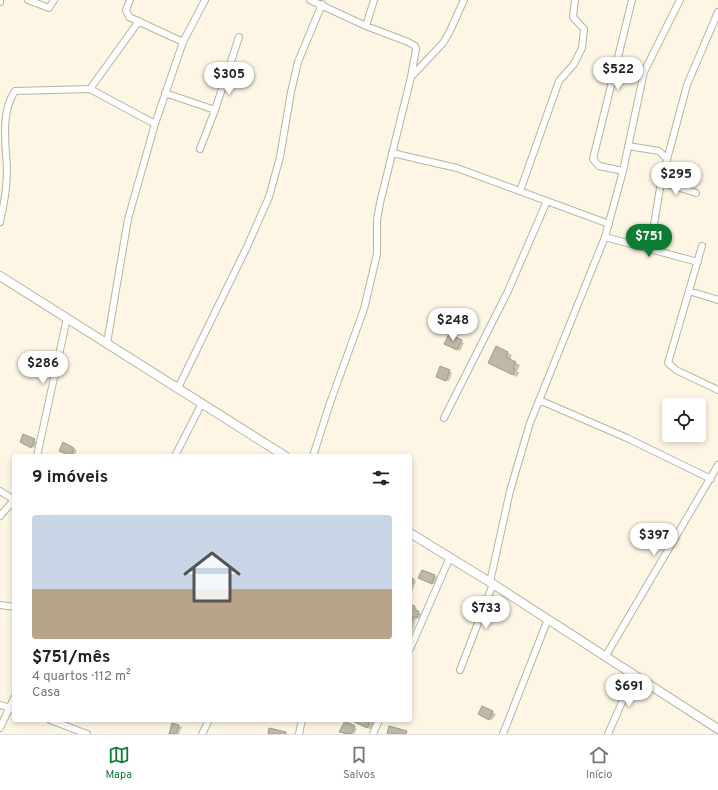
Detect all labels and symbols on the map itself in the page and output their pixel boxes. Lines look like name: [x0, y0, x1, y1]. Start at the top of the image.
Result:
pin: $522: [594, 57, 642, 91]
pin: $305: [205, 62, 253, 96]
pin: $295: [652, 162, 700, 196]
pin: $751: [625, 224, 673, 258]
pin: $248: [429, 308, 477, 342]
pin: $286: [19, 351, 67, 385]
pin: $397: [630, 523, 678, 557]
pin: $733: [462, 596, 510, 630]
pin: $691: [605, 674, 653, 708]

